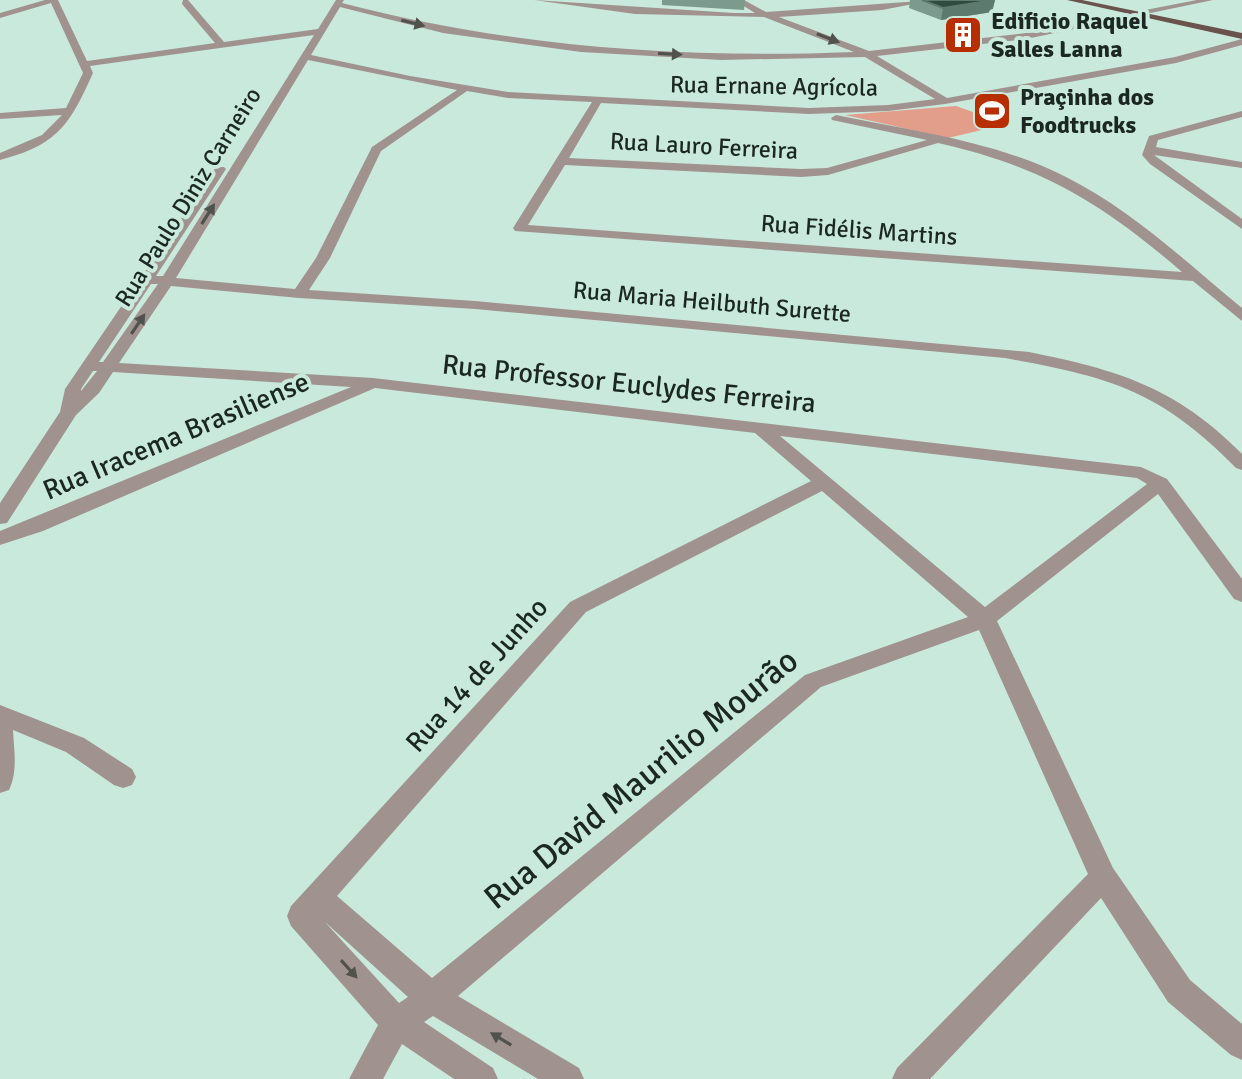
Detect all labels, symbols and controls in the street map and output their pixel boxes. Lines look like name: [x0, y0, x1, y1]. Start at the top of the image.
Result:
place label: Edificio Raquel Salles Lanna: [991, 6, 1148, 64]
building icon: Edificio Raquel Salles Lanna: [942, 14, 984, 56]
one-way arrow: [400, 17, 425, 29]
one-way arrow: [816, 32, 840, 45]
one-way arrow: [658, 48, 683, 61]
street label: Rua Ernane Agrícola: [670, 69, 878, 103]
street label: Rua Paulo Diniz Carneiro: [108, 82, 268, 312]
place label: Praçinha dos Foodtrucks: [1020, 82, 1154, 140]
sports icon: Praçinha dos Foodtrucks: [971, 90, 1013, 132]
street label: Rua Lauro Ferreira: [609, 126, 799, 166]
one-way arrow: [200, 203, 214, 225]
street label: Rua Fidélis Martins: [760, 208, 958, 252]
street label: Rua Maria Heilbuth Surette: [572, 275, 852, 329]
one-way arrow: [130, 313, 144, 335]
street label: Rua Professor Euclydes Ferreira: [440, 347, 818, 421]
street label: Rua Iracema Brasiliense: [38, 364, 314, 508]
street label: Rua 14 de Junho: [399, 591, 555, 759]
street label: Rua David Maurilio Mourão: [476, 639, 806, 919]
one-way arrow: [340, 960, 358, 979]
one-way arrow: [490, 1032, 512, 1046]

